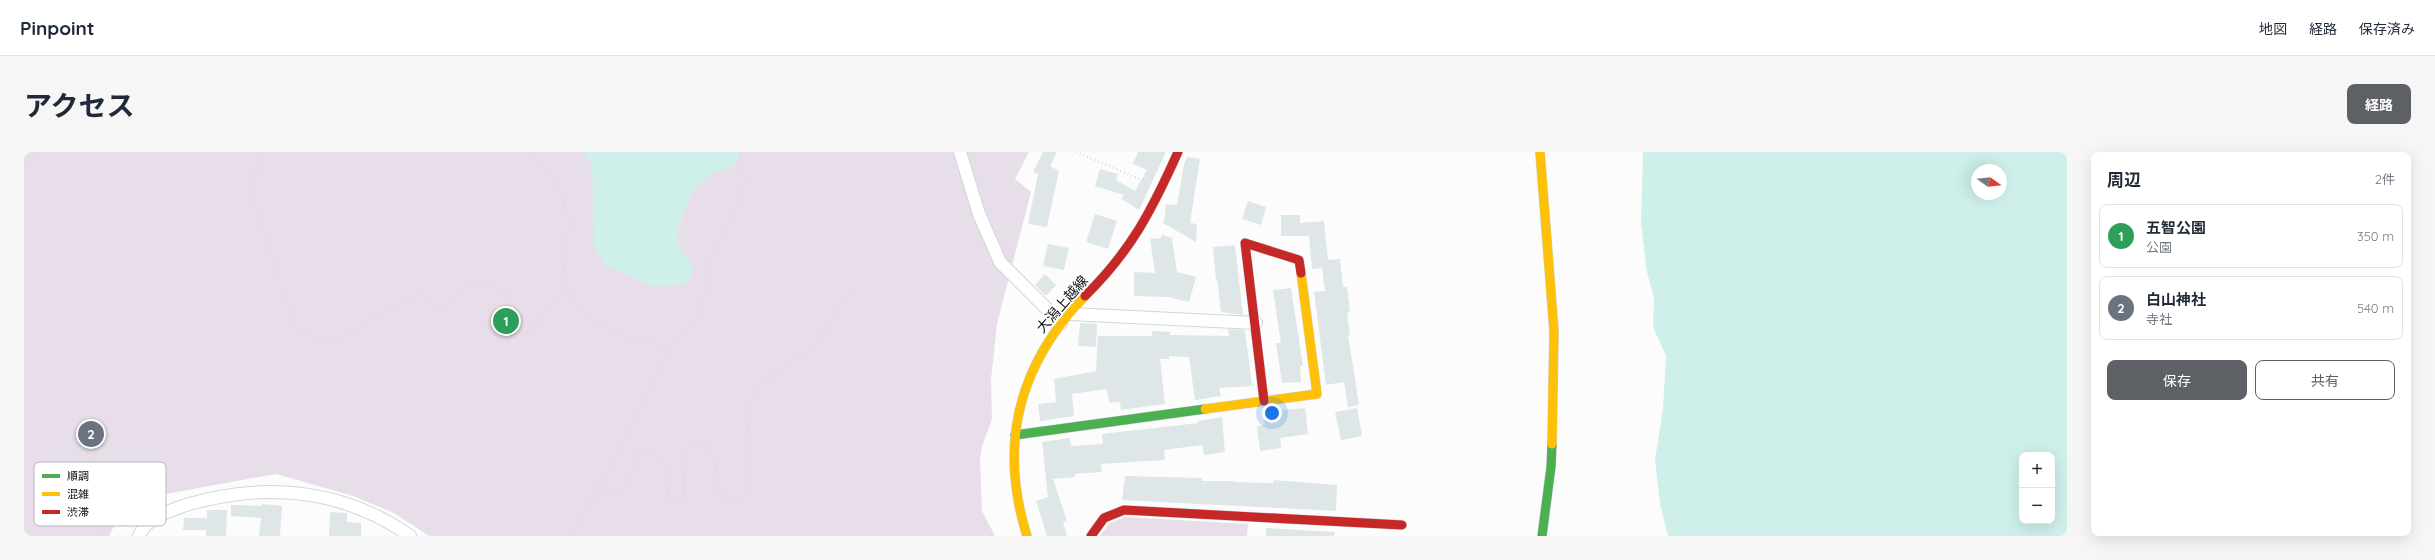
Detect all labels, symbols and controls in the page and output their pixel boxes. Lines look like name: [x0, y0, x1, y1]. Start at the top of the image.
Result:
text: Pinpoint: [20, 16, 95, 40]
text: 地図: [2259, 20, 2287, 38]
text: 経路: [2309, 20, 2337, 38]
text: 保存済み: [2359, 20, 2415, 38]
button: 経路: [2347, 84, 2411, 124]
text: アクセス: [24, 88, 135, 123]
north arrow: [1971, 164, 2007, 200]
text: 周辺: [2107, 169, 2141, 190]
text: 2件: [2375, 171, 2395, 187]
text: 五智公園: [2146, 218, 2206, 237]
text: 1: [2118, 228, 2124, 244]
text: 350 m: [2357, 228, 2394, 244]
text: 公園: [2146, 239, 2172, 255]
street label: 大潟上越線: [1032, 272, 1092, 336]
text: 白山神社: [2146, 290, 2206, 309]
text: 2: [2117, 300, 2125, 316]
text: 540 m: [2357, 300, 2394, 316]
pin: 1: [493, 306, 519, 336]
text: 寺社: [2146, 311, 2172, 327]
button: 保存: [2107, 360, 2247, 400]
button: 共有: [2255, 360, 2395, 400]
your location: [1262, 403, 1282, 423]
pin: 2: [78, 419, 104, 449]
map controls: [2019, 452, 2055, 524]
button: +: [2019, 452, 2055, 488]
legend: [34, 462, 166, 526]
text: 順調: [67, 469, 89, 483]
text: 混雑: [67, 487, 89, 501]
button: −: [2019, 488, 2055, 524]
text: 渋滞: [67, 505, 89, 519]

